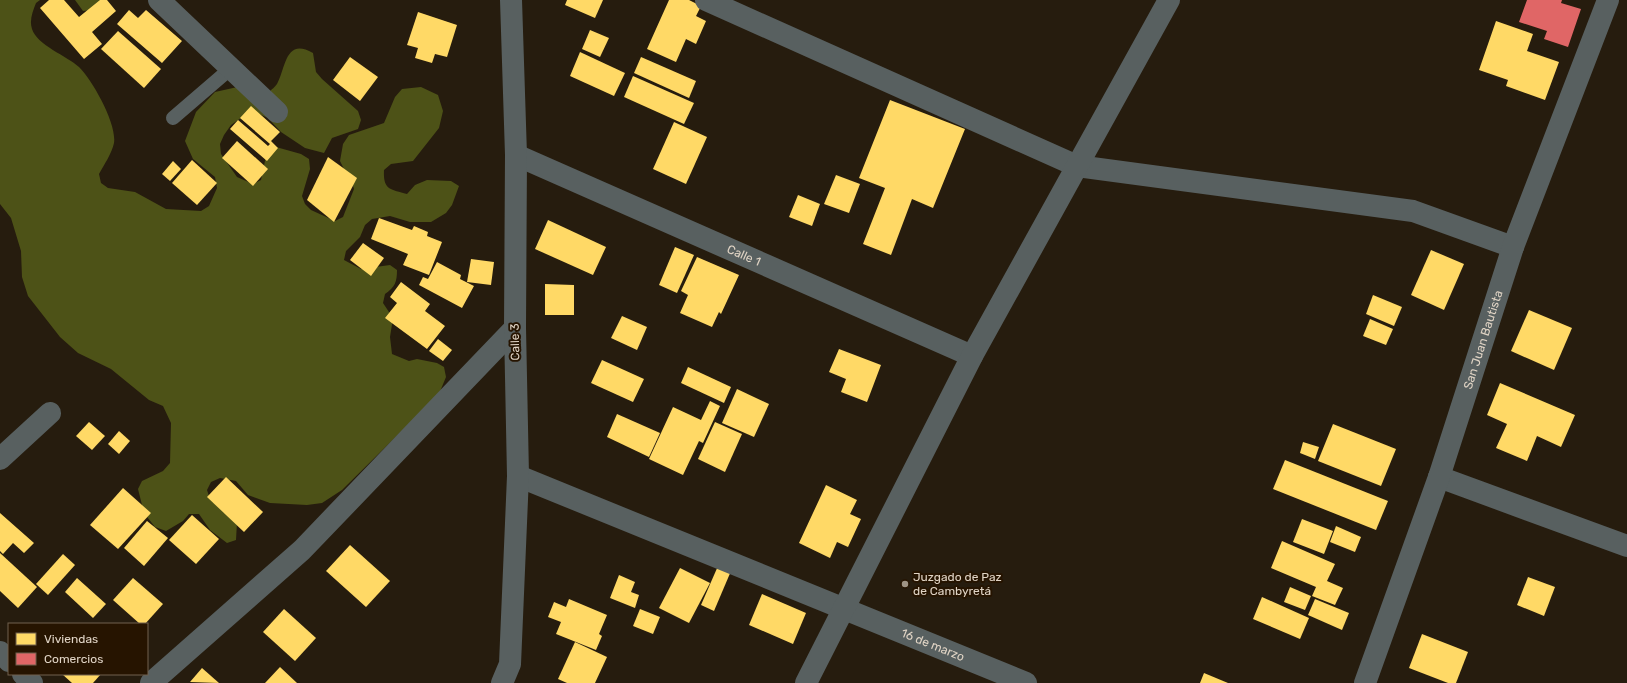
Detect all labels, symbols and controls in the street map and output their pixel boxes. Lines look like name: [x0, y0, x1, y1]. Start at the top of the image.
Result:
street label: Calle 1: [725, 242, 763, 269]
street label: San Juan Bautista: [1461, 289, 1506, 391]
street label: Calle 3: [508, 323, 522, 361]
place label: Juzgado de Paz de Cambyretá: [913, 570, 1002, 598]
marker: Juzgado de Paz de Cambyretá: [900, 579, 910, 589]
legend: [8, 623, 148, 675]
street label: 16 de marzo: [899, 626, 967, 664]
text: Viviendas: [44, 632, 98, 646]
text: Comercios: [44, 652, 103, 666]

